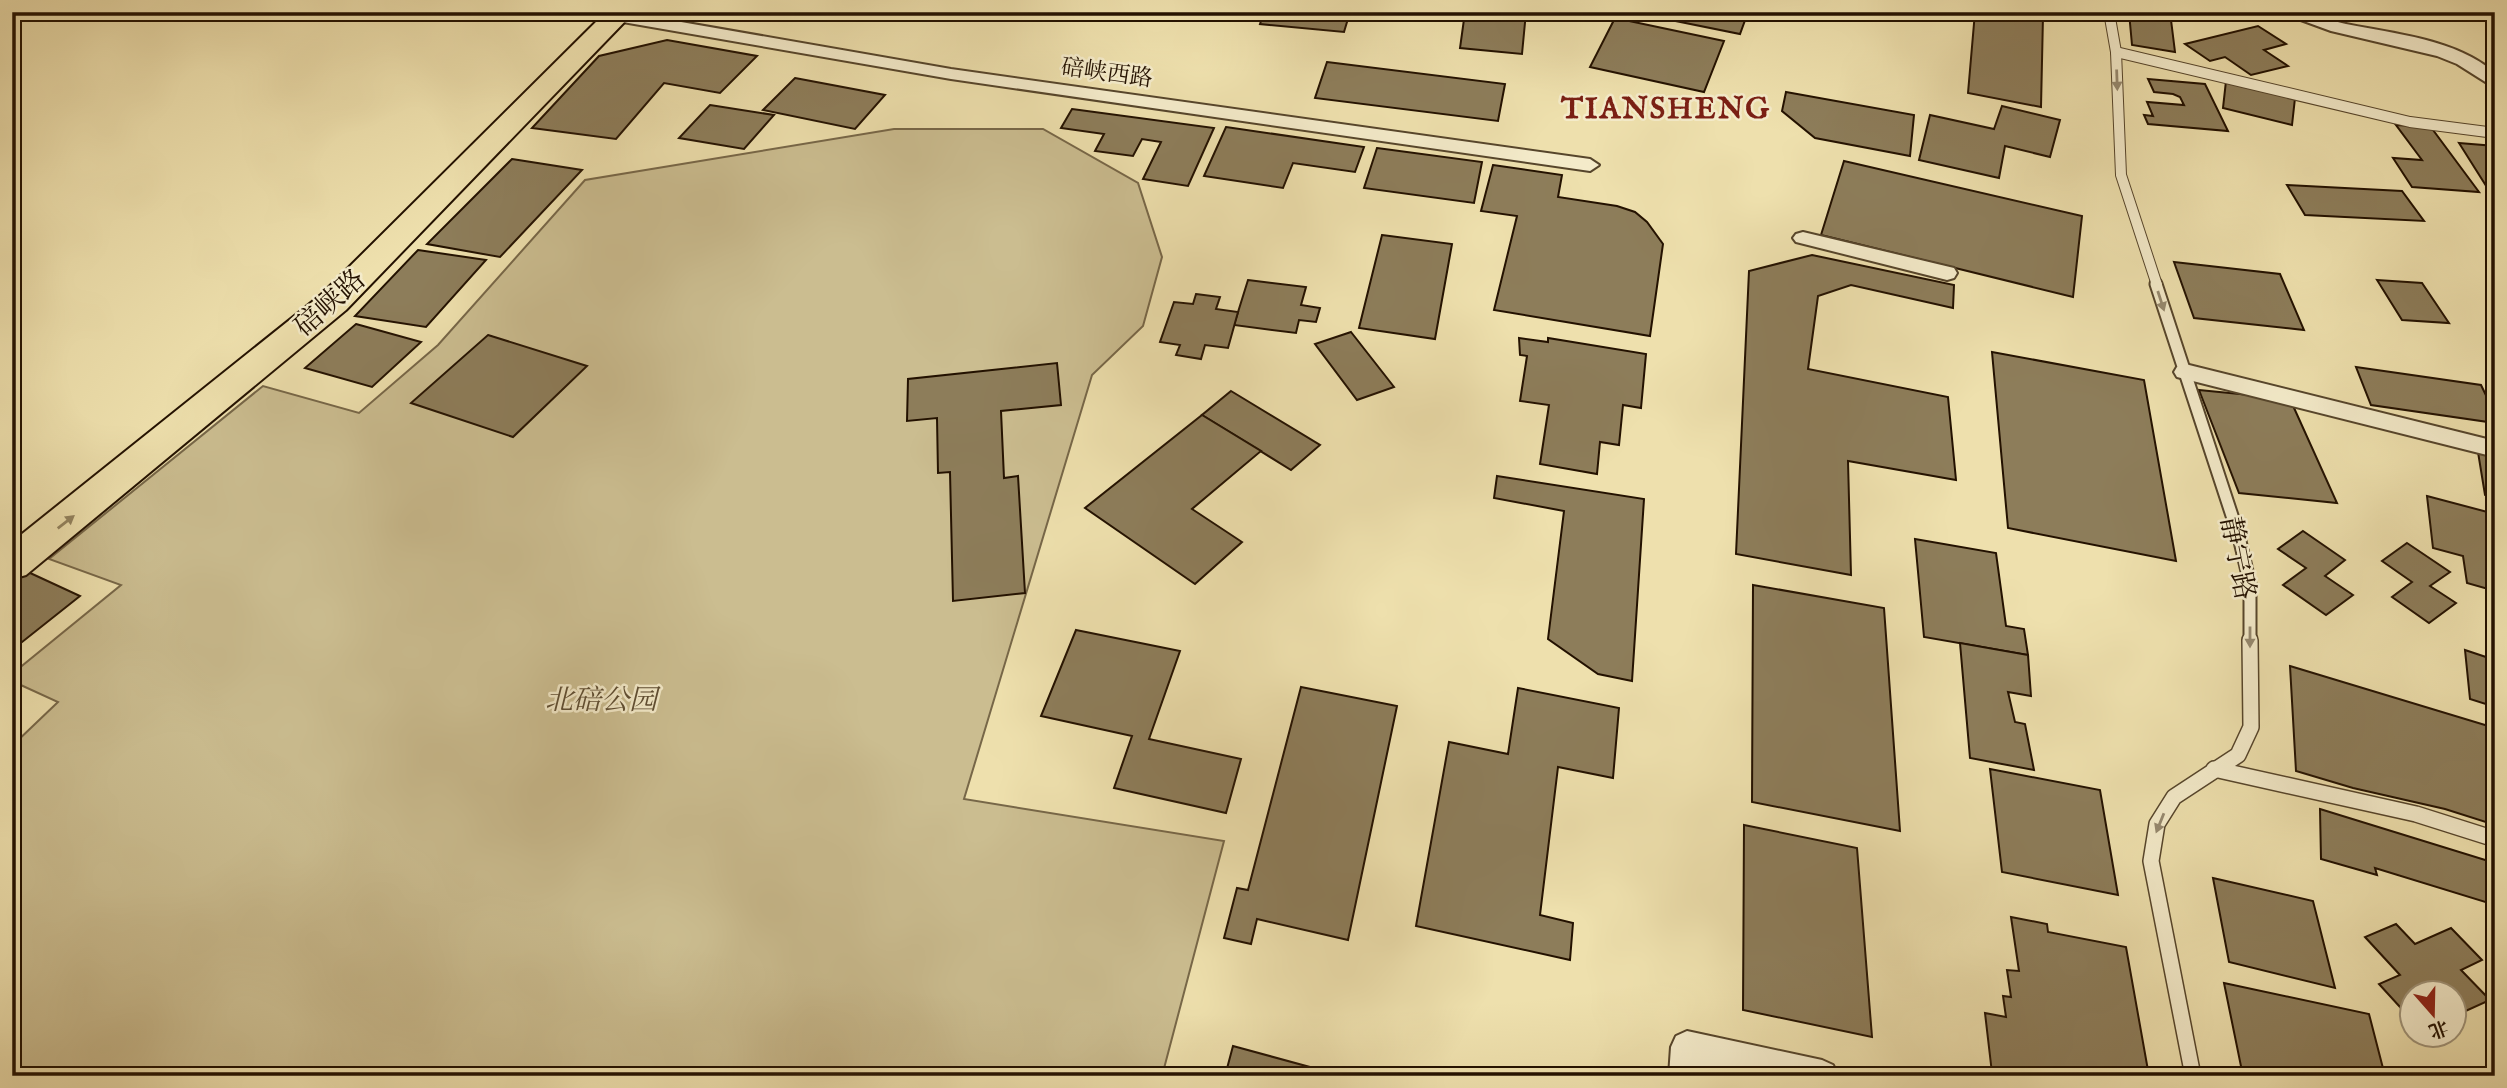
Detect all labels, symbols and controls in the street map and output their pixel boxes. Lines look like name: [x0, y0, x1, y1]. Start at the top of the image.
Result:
street label: 碚峡西路: [1059, 53, 1154, 94]
one-way arrow: [2112, 69, 2123, 91]
district label: TIANSHENG: [1560, 91, 1771, 129]
street label: 碚峡路: [288, 263, 374, 345]
one-way arrow: [2156, 291, 2167, 312]
street label: 静宁路: [2211, 514, 2262, 603]
one-way arrow: [57, 516, 75, 530]
one-way arrow: [2245, 626, 2256, 648]
park label: 北碚公园: [545, 684, 661, 719]
one-way arrow: [2154, 813, 2165, 834]
north arrow: [2398, 979, 2468, 1050]
text: 北: [2425, 1014, 2451, 1043]

